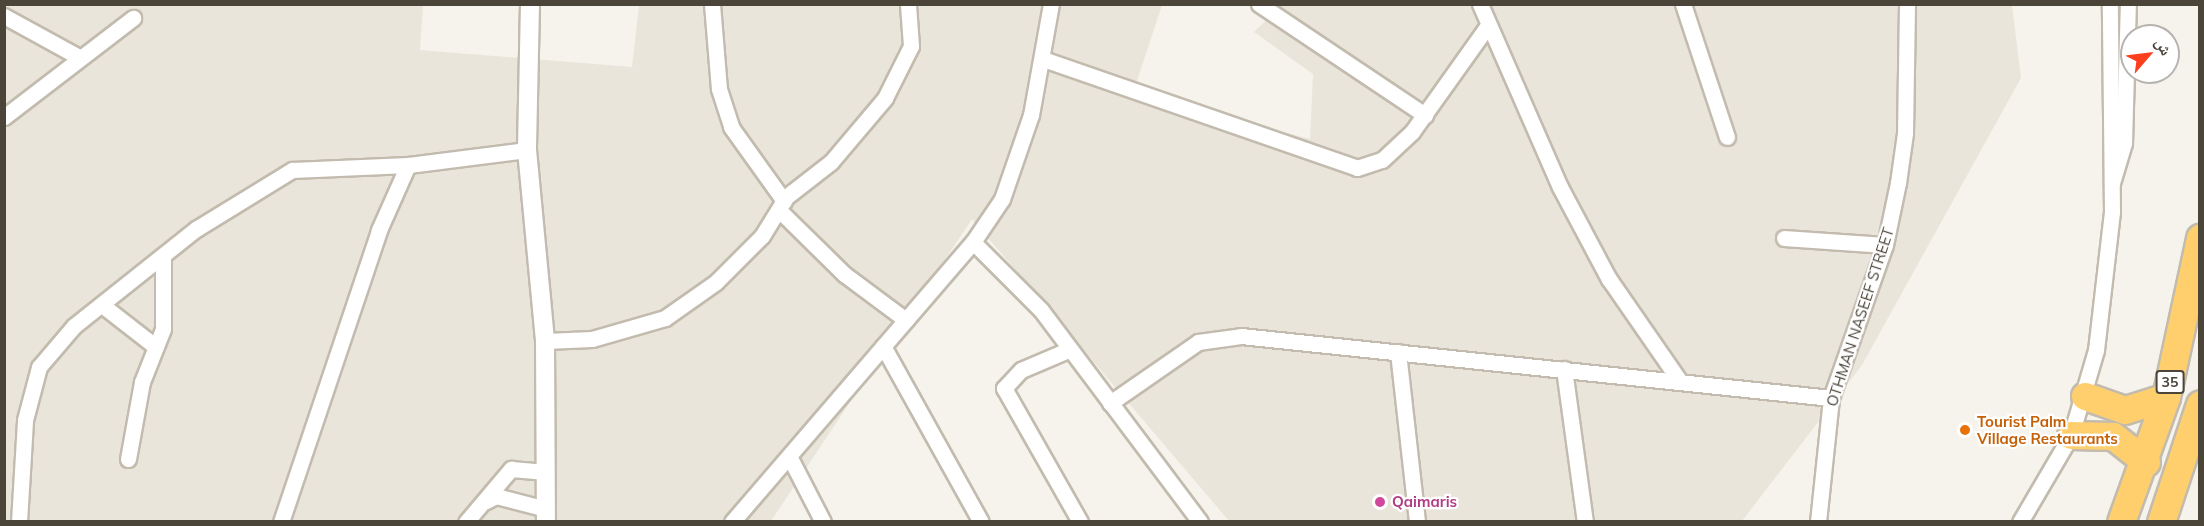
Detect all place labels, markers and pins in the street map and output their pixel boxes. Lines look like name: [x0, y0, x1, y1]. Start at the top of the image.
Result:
place label: Tourist Palm Village Restaurants: [1977, 412, 2118, 447]
marker: Tourist Palm Village Restaurants: [1958, 423, 1972, 437]
place label: Qaimaris: [1392, 493, 1457, 511]
marker: Qaimaris: [1373, 495, 1387, 509]

